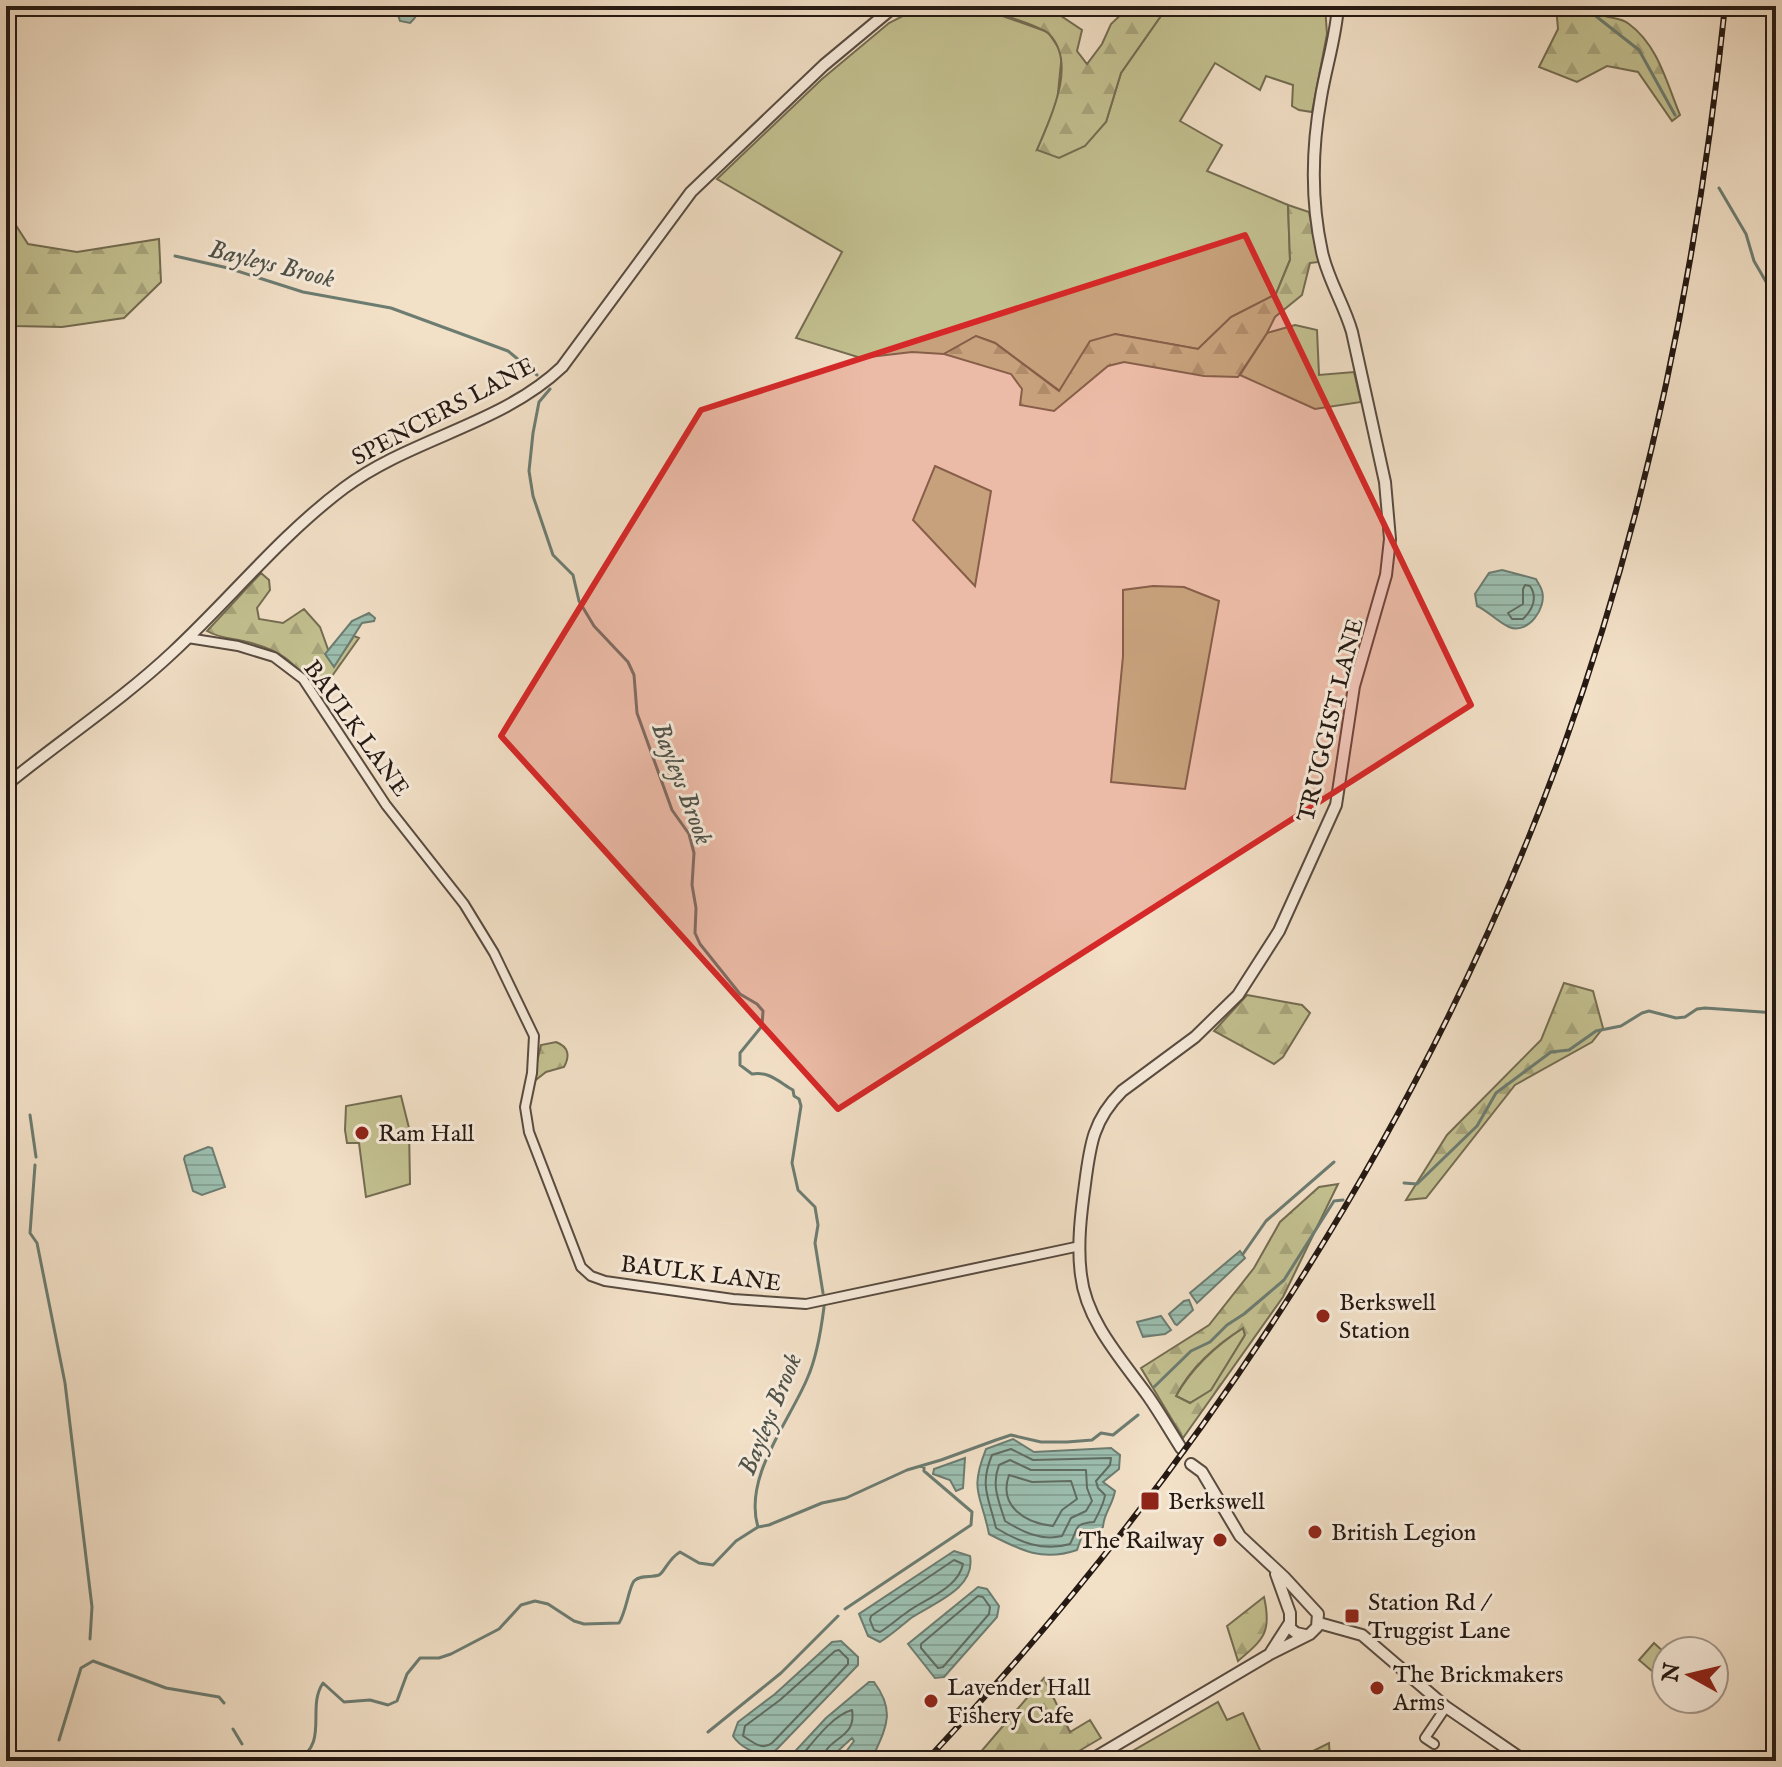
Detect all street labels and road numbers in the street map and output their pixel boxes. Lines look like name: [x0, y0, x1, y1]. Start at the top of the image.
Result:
street label: SPENCERS LANE: [347, 351, 541, 474]
street label: TRUGGIST LANE: [1291, 615, 1372, 826]
street label: BAULK LANE: [296, 654, 416, 803]
street label: BAULK LANE: [619, 1249, 783, 1300]

